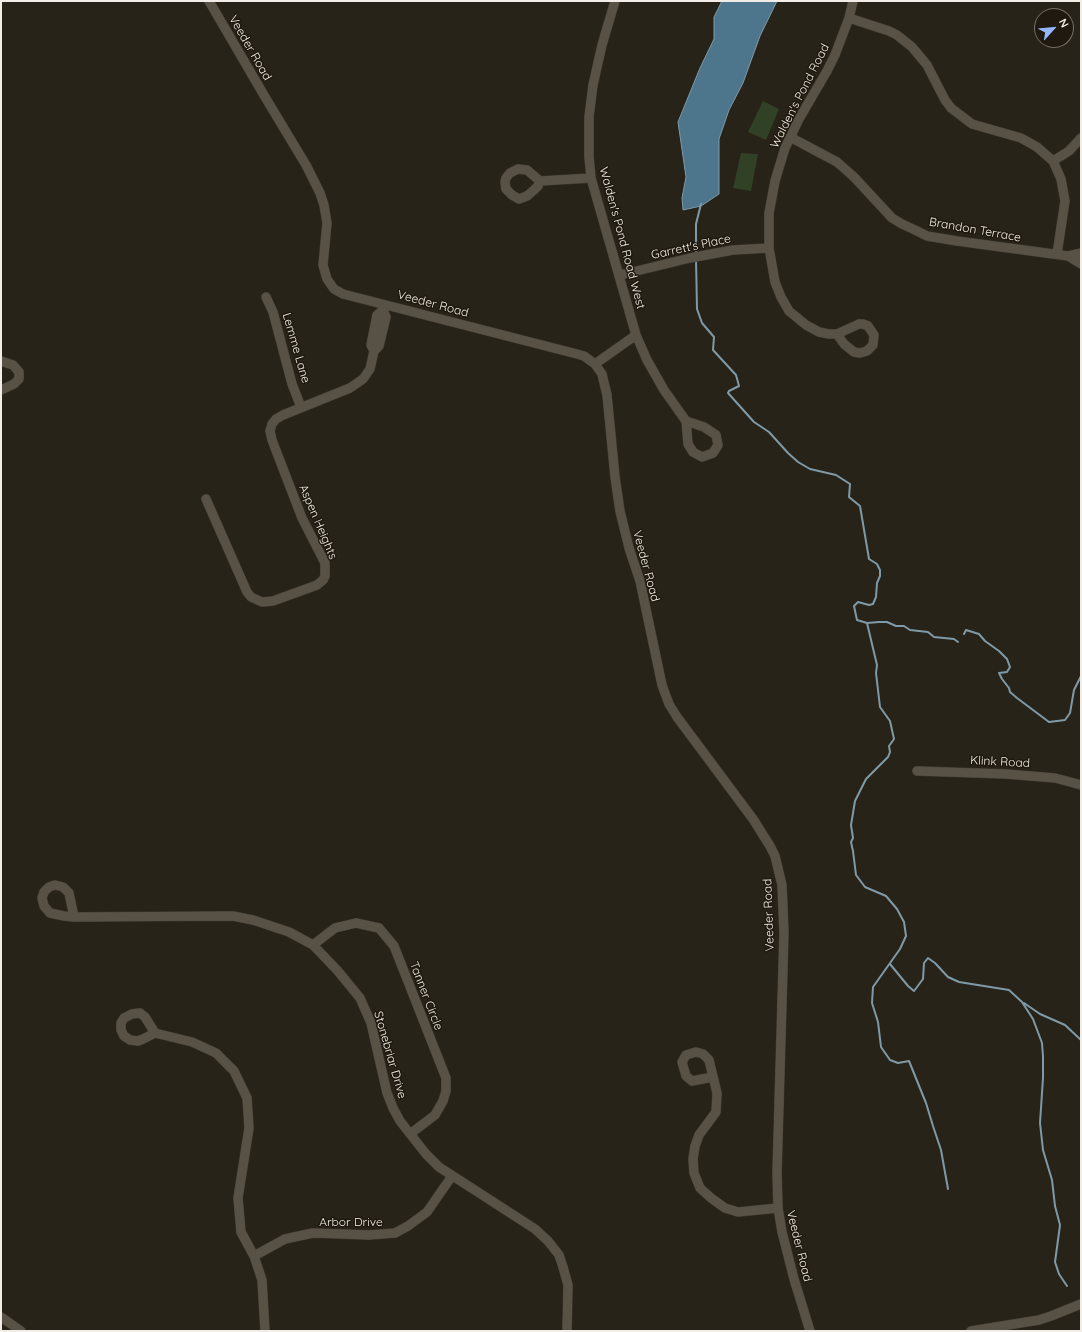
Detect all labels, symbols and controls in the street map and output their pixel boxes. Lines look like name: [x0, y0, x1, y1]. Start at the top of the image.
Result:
north arrow: [1034, 8, 1074, 48]
street label: Veeder Road: [226, 13, 274, 83]
text: N: [1056, 16, 1072, 30]
street label: Walden's Pond Road: [767, 41, 833, 151]
street label: Walden's Pond Road West: [596, 165, 648, 311]
street label: Brandon Terrace: [928, 215, 1022, 245]
street label: Garrett's Place: [650, 232, 732, 262]
street label: Veeder Road: [396, 288, 470, 320]
street label: Lemme Lane: [279, 311, 313, 385]
street label: Aspen Heights: [296, 482, 340, 562]
street label: Veeder Road: [630, 529, 662, 603]
street label: Klink Road: [970, 753, 1030, 771]
street label: Veeder Road: [761, 878, 777, 952]
street label: Tanner Circle: [406, 960, 446, 1032]
street label: Stonebriar Drive: [371, 1010, 409, 1100]
street label: Veeder Road: [783, 1209, 815, 1283]
street label: Arbor Drive: [319, 1215, 383, 1229]

